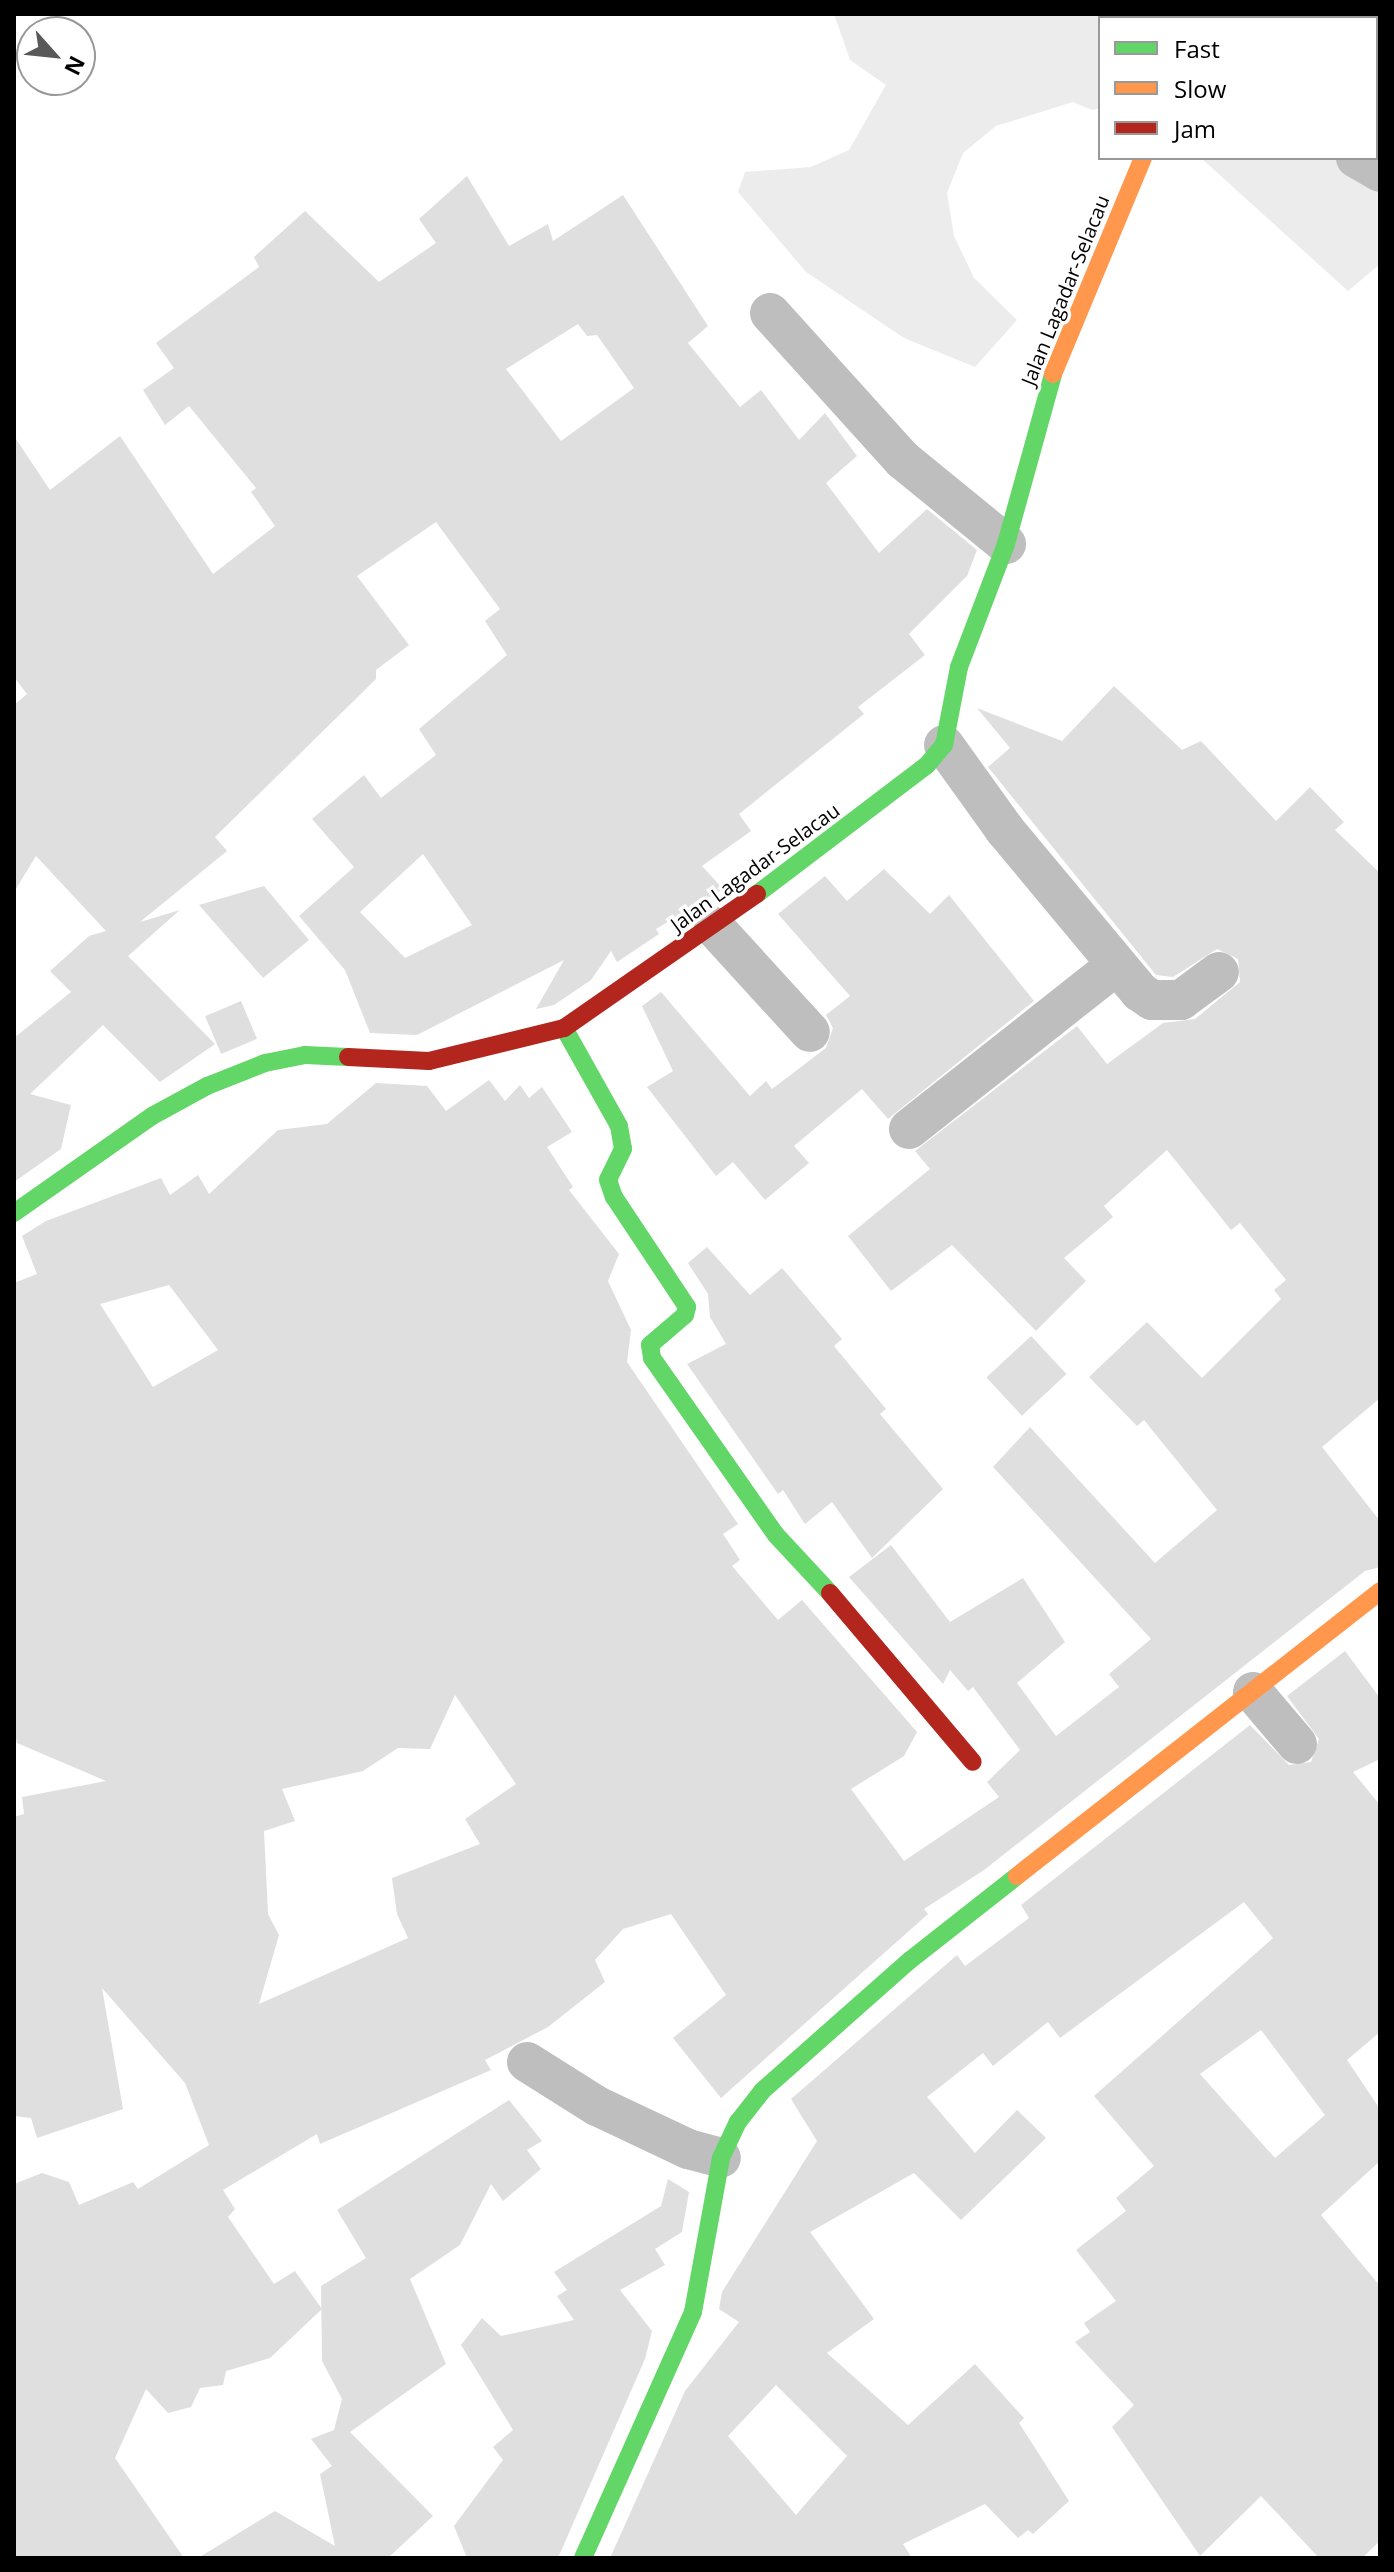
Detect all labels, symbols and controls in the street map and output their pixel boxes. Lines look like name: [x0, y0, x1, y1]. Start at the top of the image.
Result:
north arrow: [16, 16, 96, 96]
legend: [1098, 16, 1378, 160]
text: Fast: [1174, 32, 1220, 65]
text: N: [58, 51, 93, 81]
text: Slow: [1174, 72, 1226, 105]
text: Jam: [1174, 112, 1216, 145]
street label: Jalan Lagadar-Selacau: [1016, 191, 1114, 389]
street label: Jalan Lagadar-Selacau: [666, 798, 844, 936]

